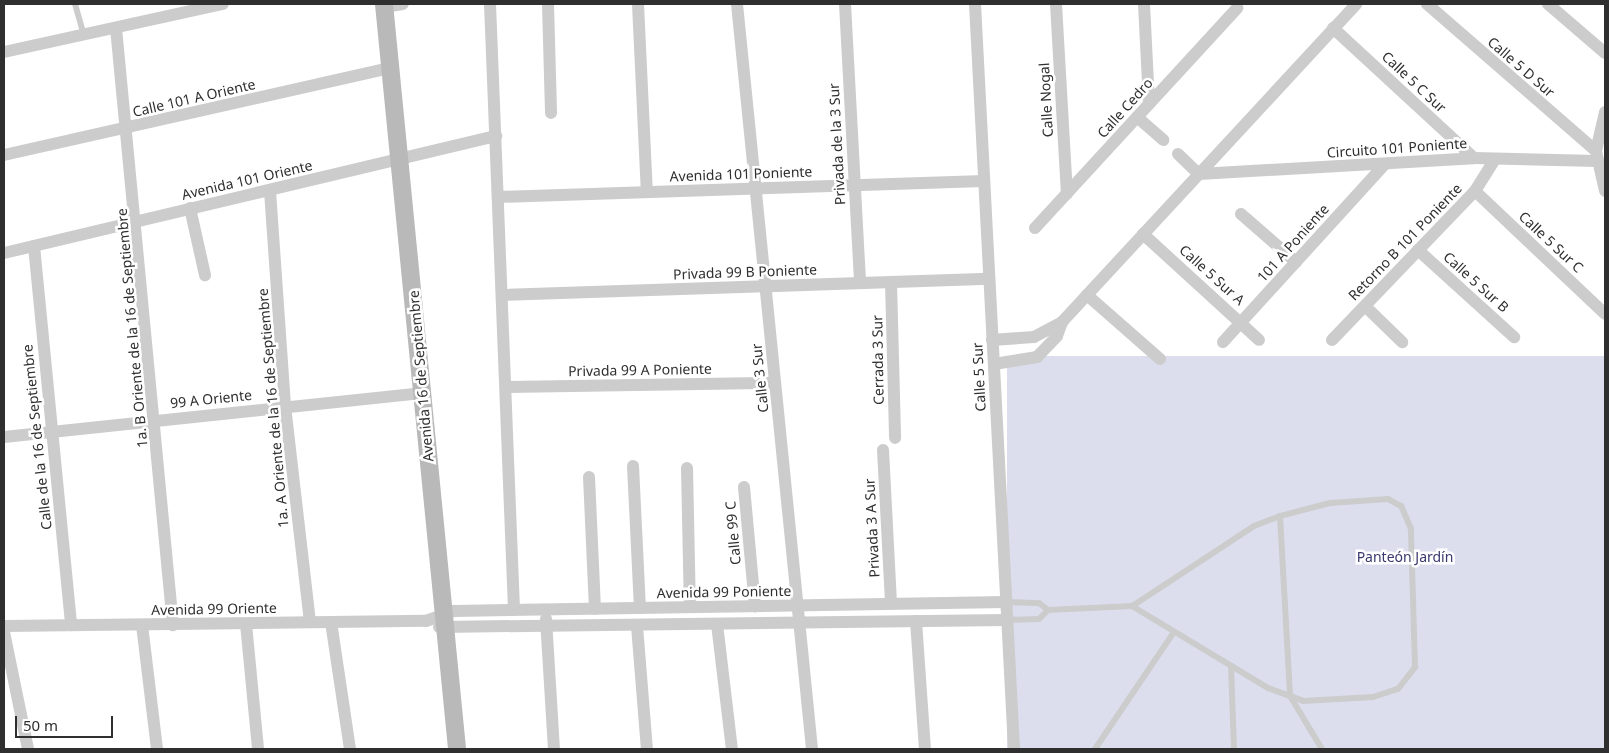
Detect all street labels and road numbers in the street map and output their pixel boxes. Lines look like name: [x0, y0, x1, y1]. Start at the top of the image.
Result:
street label: Calle 5 D Sur: [1484, 33, 1558, 101]
street label: Calle 5 C Sur: [1378, 48, 1450, 116]
street label: Calle Nogal: [1036, 62, 1056, 138]
street label: Calle Cedro: [1094, 75, 1156, 141]
street label: Calle 101 A Oriente: [131, 76, 257, 120]
street label: Privada de la 3 Sur: [825, 83, 849, 205]
street label: Circuito 101 Poniente: [1326, 135, 1468, 161]
street label: Avenida 101 Oriente: [180, 157, 314, 203]
street label: Avenida 101 Poniente: [669, 163, 813, 185]
street label: Retorno B 101 Poniente: [1345, 180, 1465, 304]
street label: 101 A Poniente: [1254, 201, 1332, 285]
street label: 1a. B Oriente de la 16 de Septiembre: [113, 208, 151, 448]
street label: Calle 5 Sur C: [1515, 208, 1587, 276]
street label: Calle 5 Sur A: [1176, 241, 1248, 309]
street label: Calle 5 Sur B: [1440, 248, 1512, 316]
street label: Privada 99 B Poniente: [673, 261, 817, 283]
street label: 1a. A Oriente de la 16 de Septiembre: [254, 288, 292, 528]
street label: Avenida 16 de Septiembre: [405, 290, 437, 462]
street label: Cerrada 3 Sur: [869, 315, 887, 405]
street label: Calle 5 Sur: [969, 342, 989, 412]
street label: Calle de la 16 de Septiembre: [19, 343, 55, 531]
street label: Calle 3 Sur: [748, 343, 772, 413]
street label: Privada 99 A Poniente: [568, 360, 712, 380]
street label: 99 A Oriente: [169, 386, 253, 412]
street label: Privada 3 A Sur: [861, 478, 883, 578]
street label: Calle 99 C: [722, 500, 744, 566]
street label: Avenida 99 Poniente: [657, 582, 791, 602]
street label: Avenida 99 Oriente: [151, 600, 277, 618]

